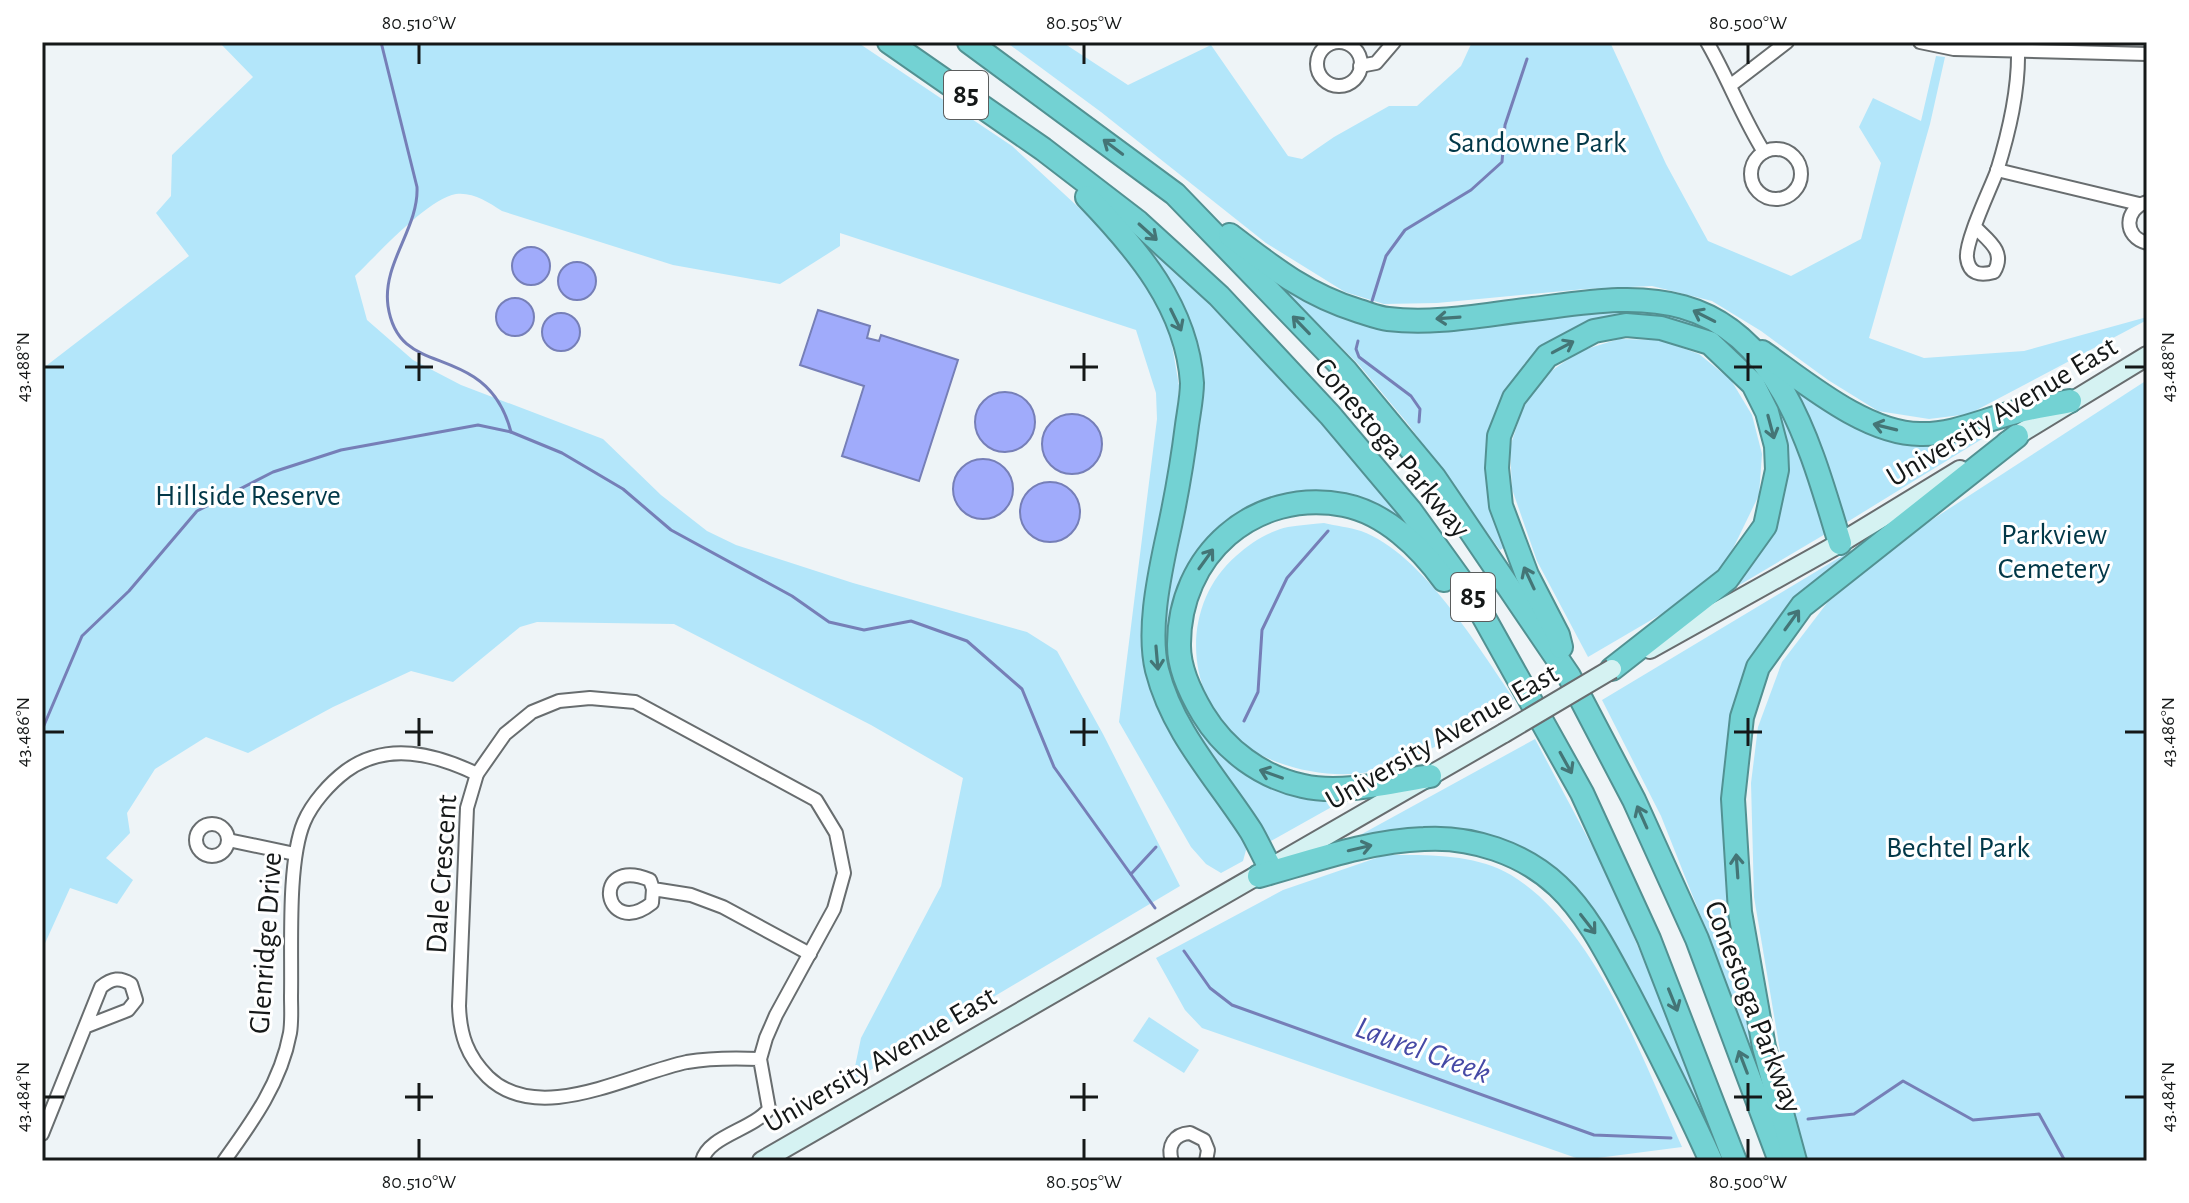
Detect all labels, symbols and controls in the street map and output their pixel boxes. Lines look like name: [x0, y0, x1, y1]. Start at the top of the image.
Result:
text: 80.510°W: [382, 13, 456, 33]
text: 80.505°W: [1046, 13, 1122, 33]
text: 80.500°W: [1709, 13, 1787, 33]
road number: 85: [944, 71, 988, 119]
park label: Sandowne Park: [1448, 128, 1627, 158]
one-way arrow: [1102, 139, 1124, 155]
one-way arrow: [1138, 222, 1158, 240]
one-way arrow: [1169, 307, 1184, 331]
one-way arrow: [1692, 308, 1716, 324]
one-way arrow: [1435, 311, 1461, 326]
one-way arrow: [1292, 315, 1311, 335]
street label: University Avenue East: [1881, 331, 2123, 493]
text: 43.488°N: [13, 332, 33, 402]
text: 43.488°N: [2158, 332, 2178, 402]
one-way arrow: [1551, 339, 1574, 355]
street label: Conestoga Parkway: [1308, 352, 1476, 544]
one-way arrow: [1764, 413, 1779, 439]
one-way arrow: [1873, 418, 1899, 433]
park label: Hillside Reserve: [155, 481, 341, 511]
park label: Parkview Cemetery: [1998, 520, 2110, 584]
one-way arrow: [1198, 548, 1214, 570]
one-way arrow: [1521, 566, 1536, 590]
road number: 85: [1451, 573, 1495, 621]
one-way arrow: [1784, 609, 1800, 631]
one-way arrow: [1150, 644, 1165, 671]
street label: University Avenue East: [1321, 658, 1564, 816]
text: 43.486°N: [13, 697, 33, 767]
text: 43.486°N: [2158, 697, 2178, 767]
one-way arrow: [1558, 751, 1574, 774]
one-way arrow: [1259, 766, 1284, 781]
street label: Dale Crescent: [421, 793, 463, 955]
one-way arrow: [1634, 805, 1649, 829]
park label: Bechtel Park: [1886, 833, 2030, 863]
one-way arrow: [1346, 840, 1372, 855]
street label: Glenridge Drive: [245, 851, 287, 1035]
one-way arrow: [1729, 853, 1744, 880]
street label: Conestoga Parkway: [1699, 897, 1807, 1117]
one-way arrow: [1580, 913, 1597, 934]
street label: University Avenue East: [759, 981, 1002, 1139]
one-way arrow: [1667, 987, 1681, 1012]
water label: Laurel Creek: [1351, 1011, 1495, 1089]
one-way arrow: [1735, 1050, 1749, 1075]
text: 43.484°N: [13, 1062, 33, 1132]
text: 43.484°N: [2158, 1062, 2178, 1132]
text: 80.510°W: [382, 1172, 456, 1192]
text: 80.505°W: [1046, 1172, 1122, 1192]
text: 80.500°W: [1709, 1172, 1787, 1192]

